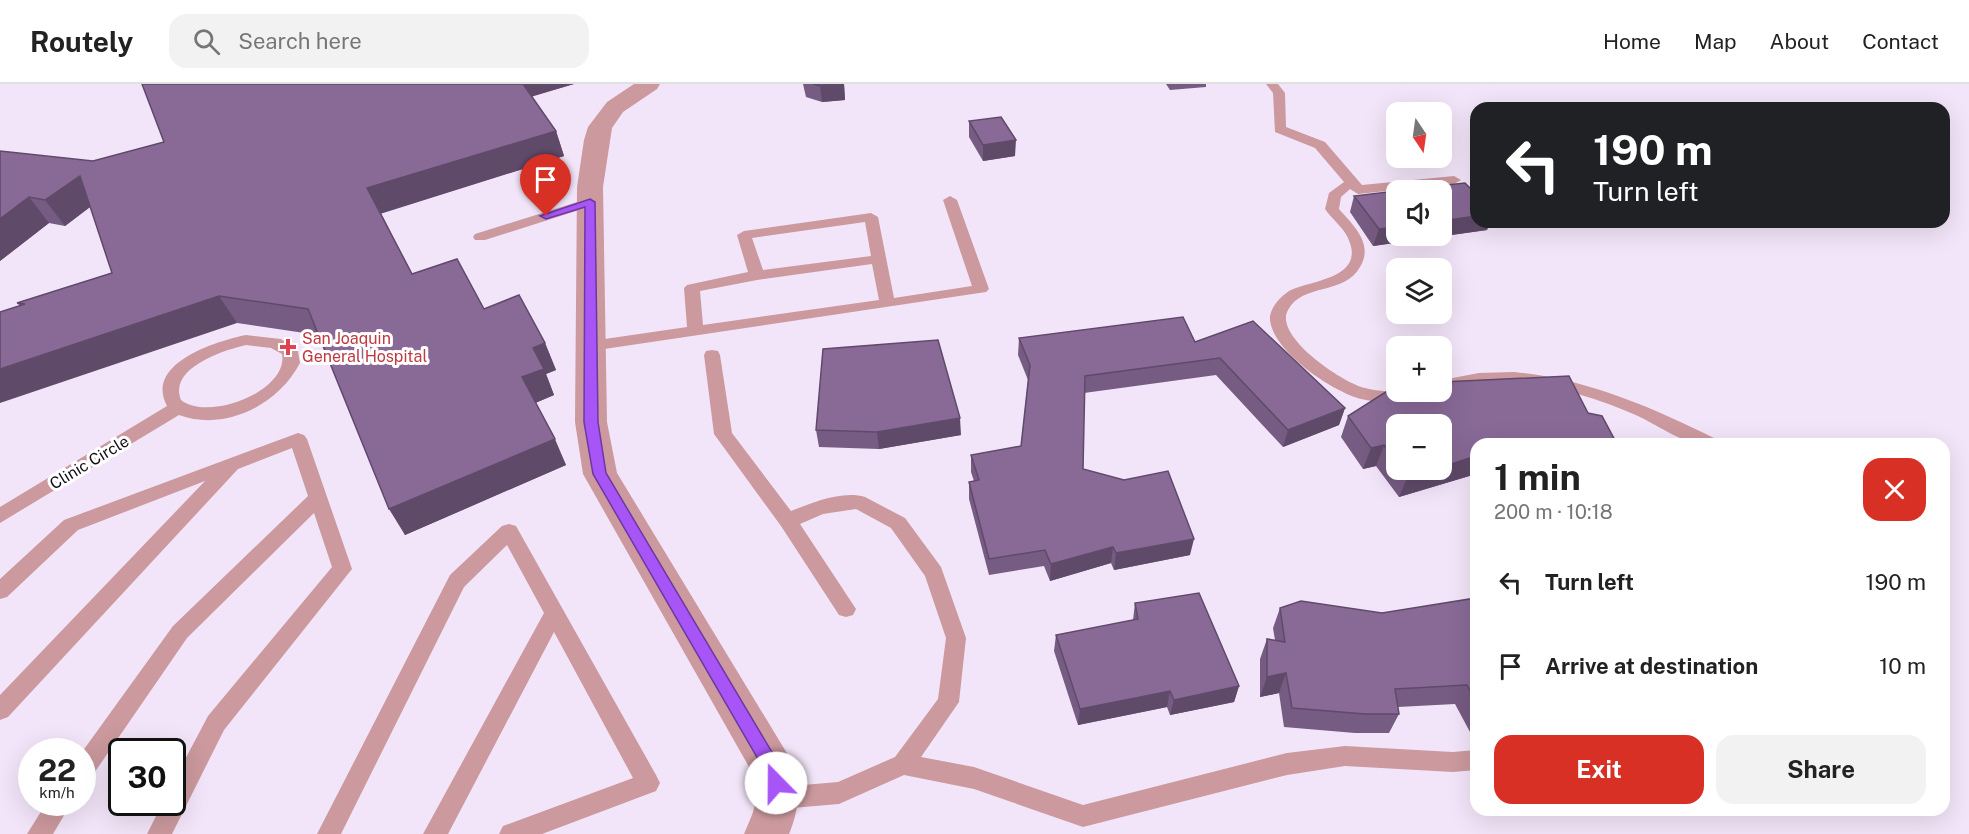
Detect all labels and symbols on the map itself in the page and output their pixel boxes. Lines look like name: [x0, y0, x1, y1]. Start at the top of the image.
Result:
north arrow: [1386, 102, 1452, 168]
pin: [520, 154, 571, 216]
place label: San Joaquin General Hospital: [302, 329, 427, 366]
marker: San Joaquin General Hospital: [279, 338, 297, 356]
street label: Clinic Circle: [46, 431, 132, 493]
speed limit sign: 30: [108, 738, 186, 816]
position arrow: [744, 751, 808, 815]

